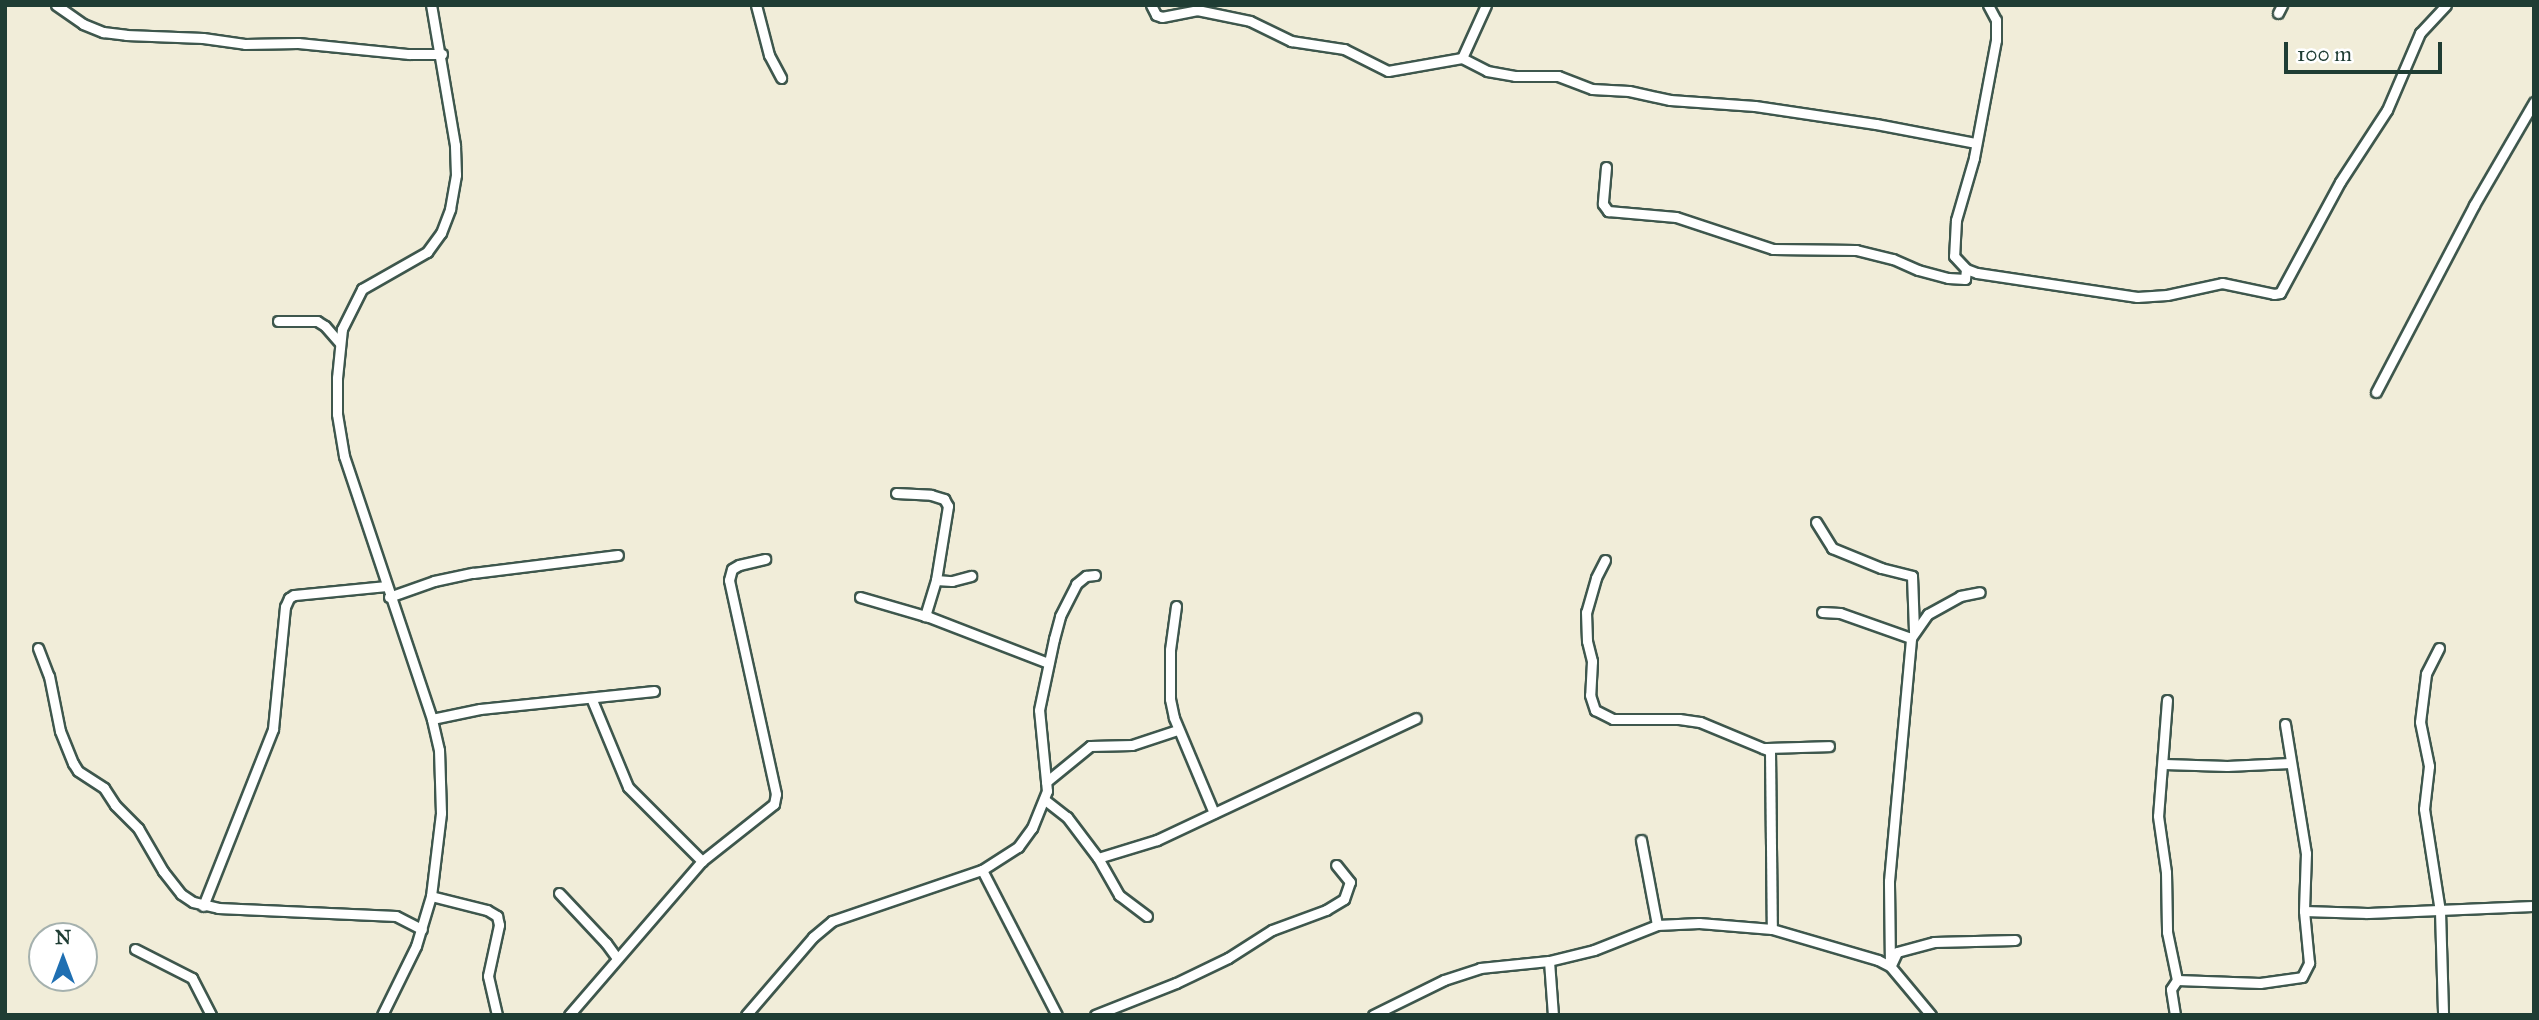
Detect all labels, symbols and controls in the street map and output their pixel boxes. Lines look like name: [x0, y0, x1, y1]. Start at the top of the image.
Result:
scale bar: [2287, 28, 2444, 72]
text: 100 m: [2297, 41, 2352, 67]
north arrow: [28, 922, 98, 992]
text: N: [55, 926, 71, 949]

